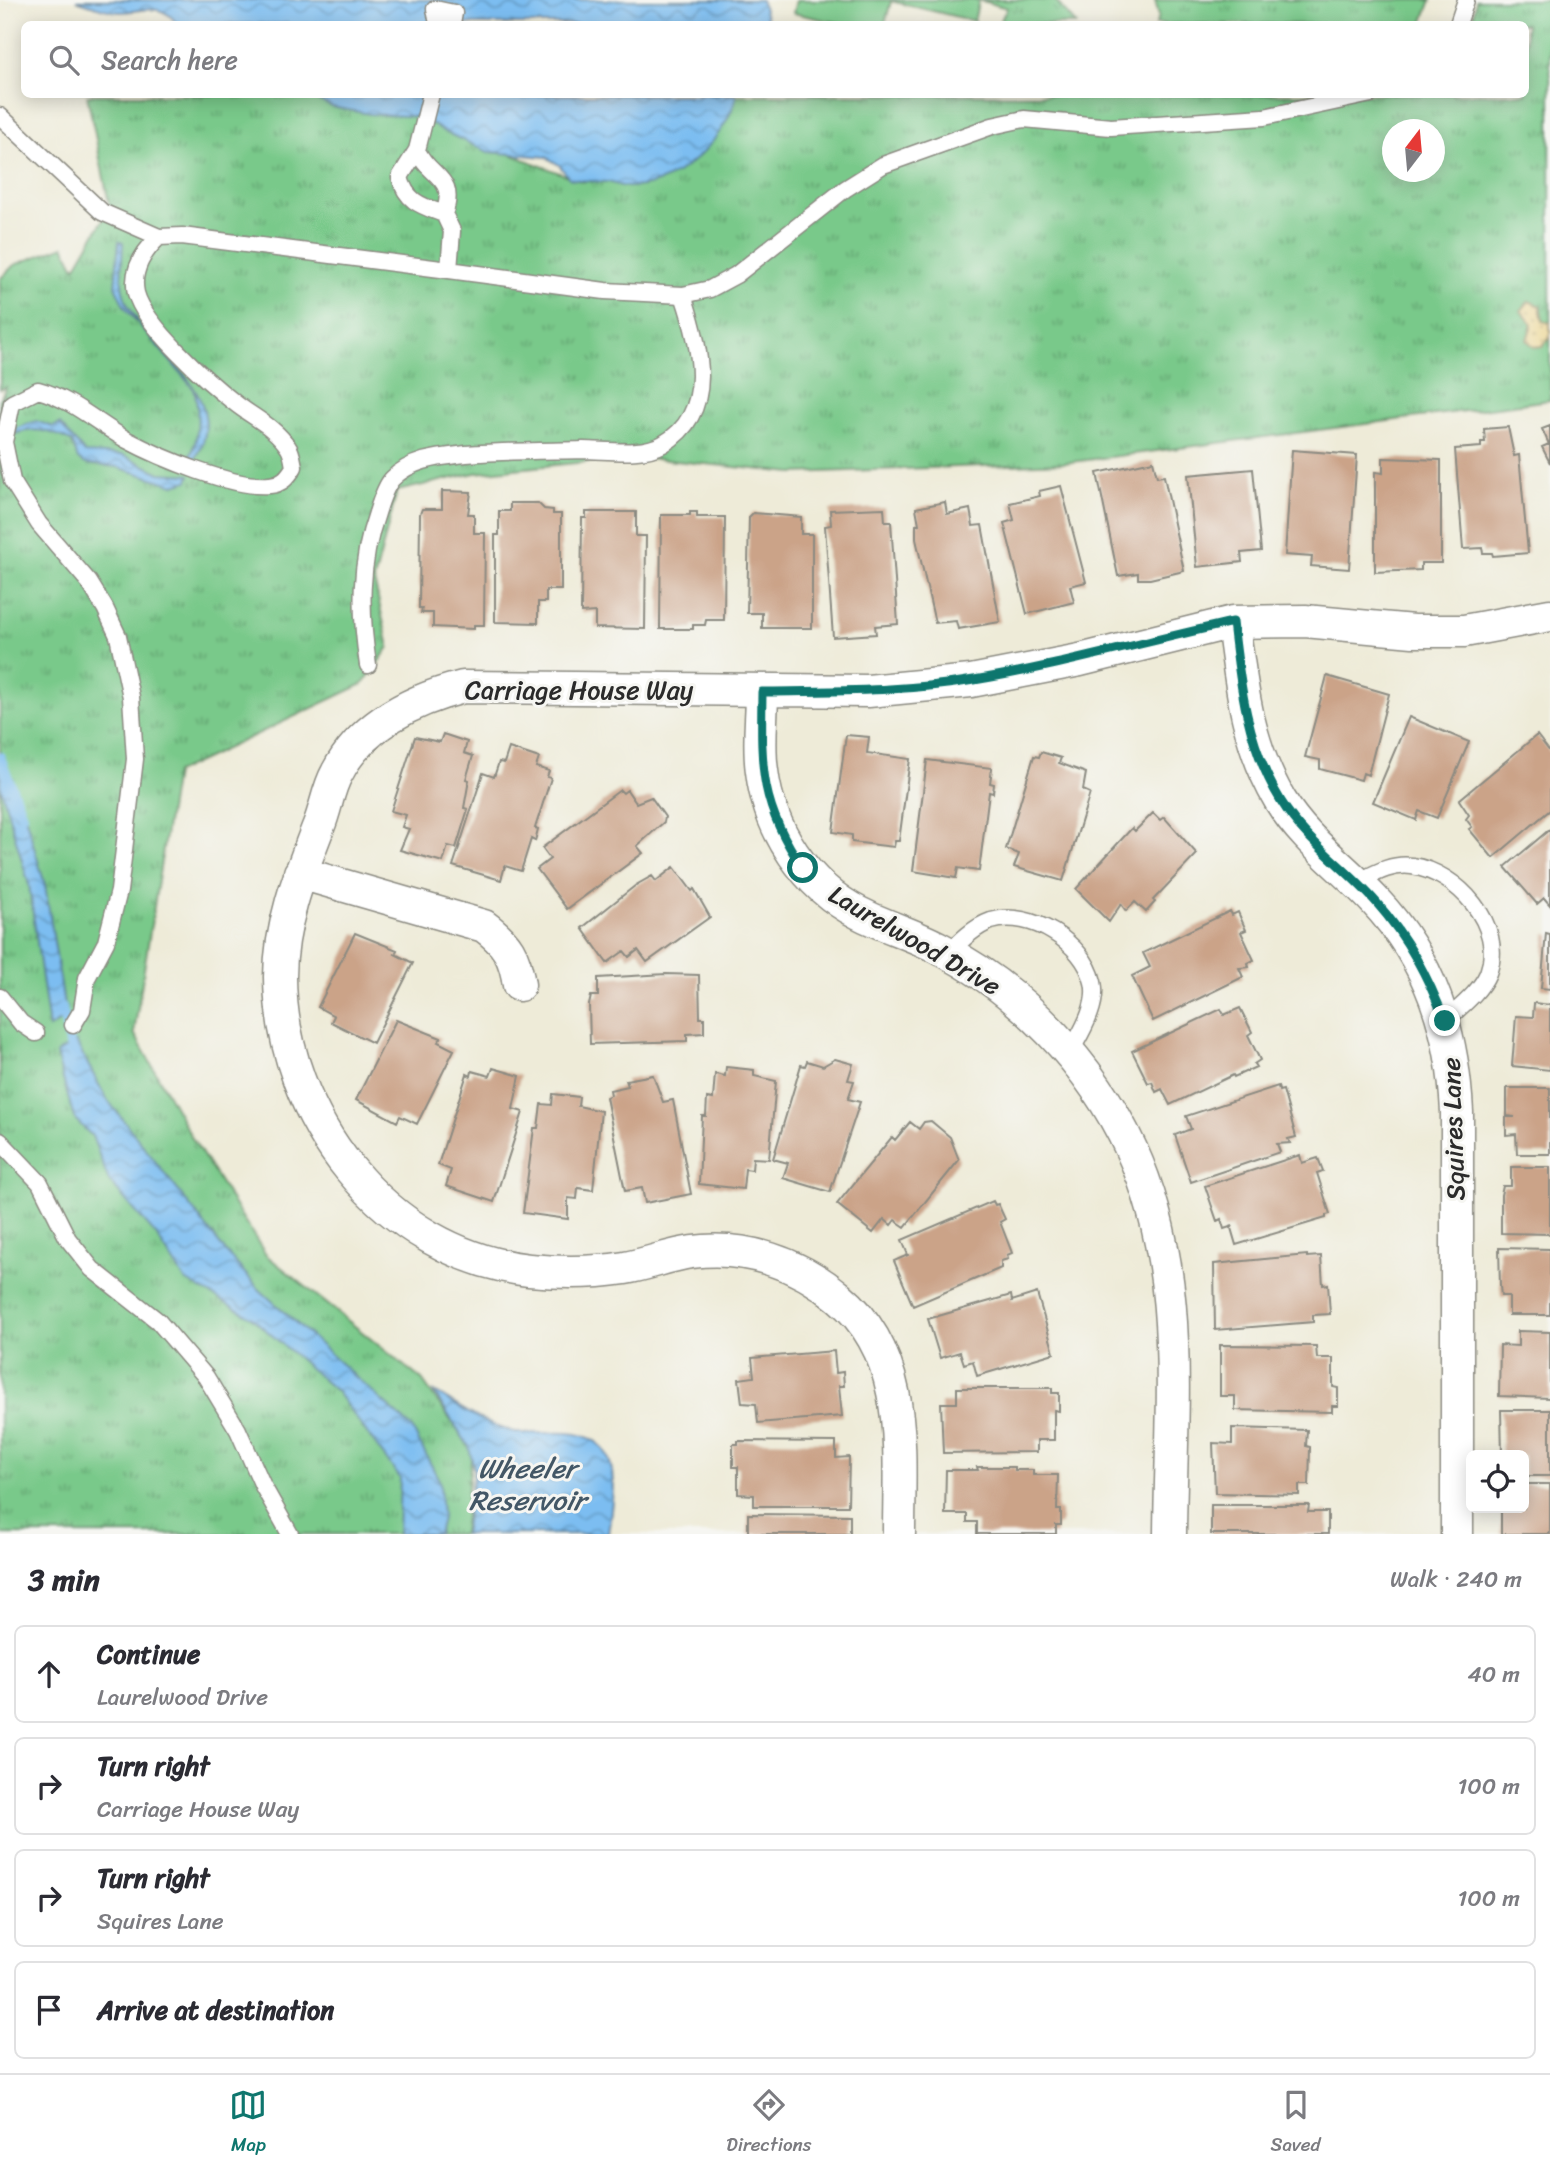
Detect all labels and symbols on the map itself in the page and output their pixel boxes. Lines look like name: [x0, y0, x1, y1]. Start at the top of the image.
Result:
north arrow: [1382, 119, 1445, 182]
street label: Carriage House Way: [465, 667, 694, 713]
route start: [787, 852, 818, 883]
street label: Laurelwood Drive: [820, 872, 1010, 1008]
route end: [1429, 1005, 1460, 1036]
street label: Squires Lane: [1428, 1057, 1478, 1201]
water label: Wheeler Reservoir: [469, 1444, 591, 1525]

